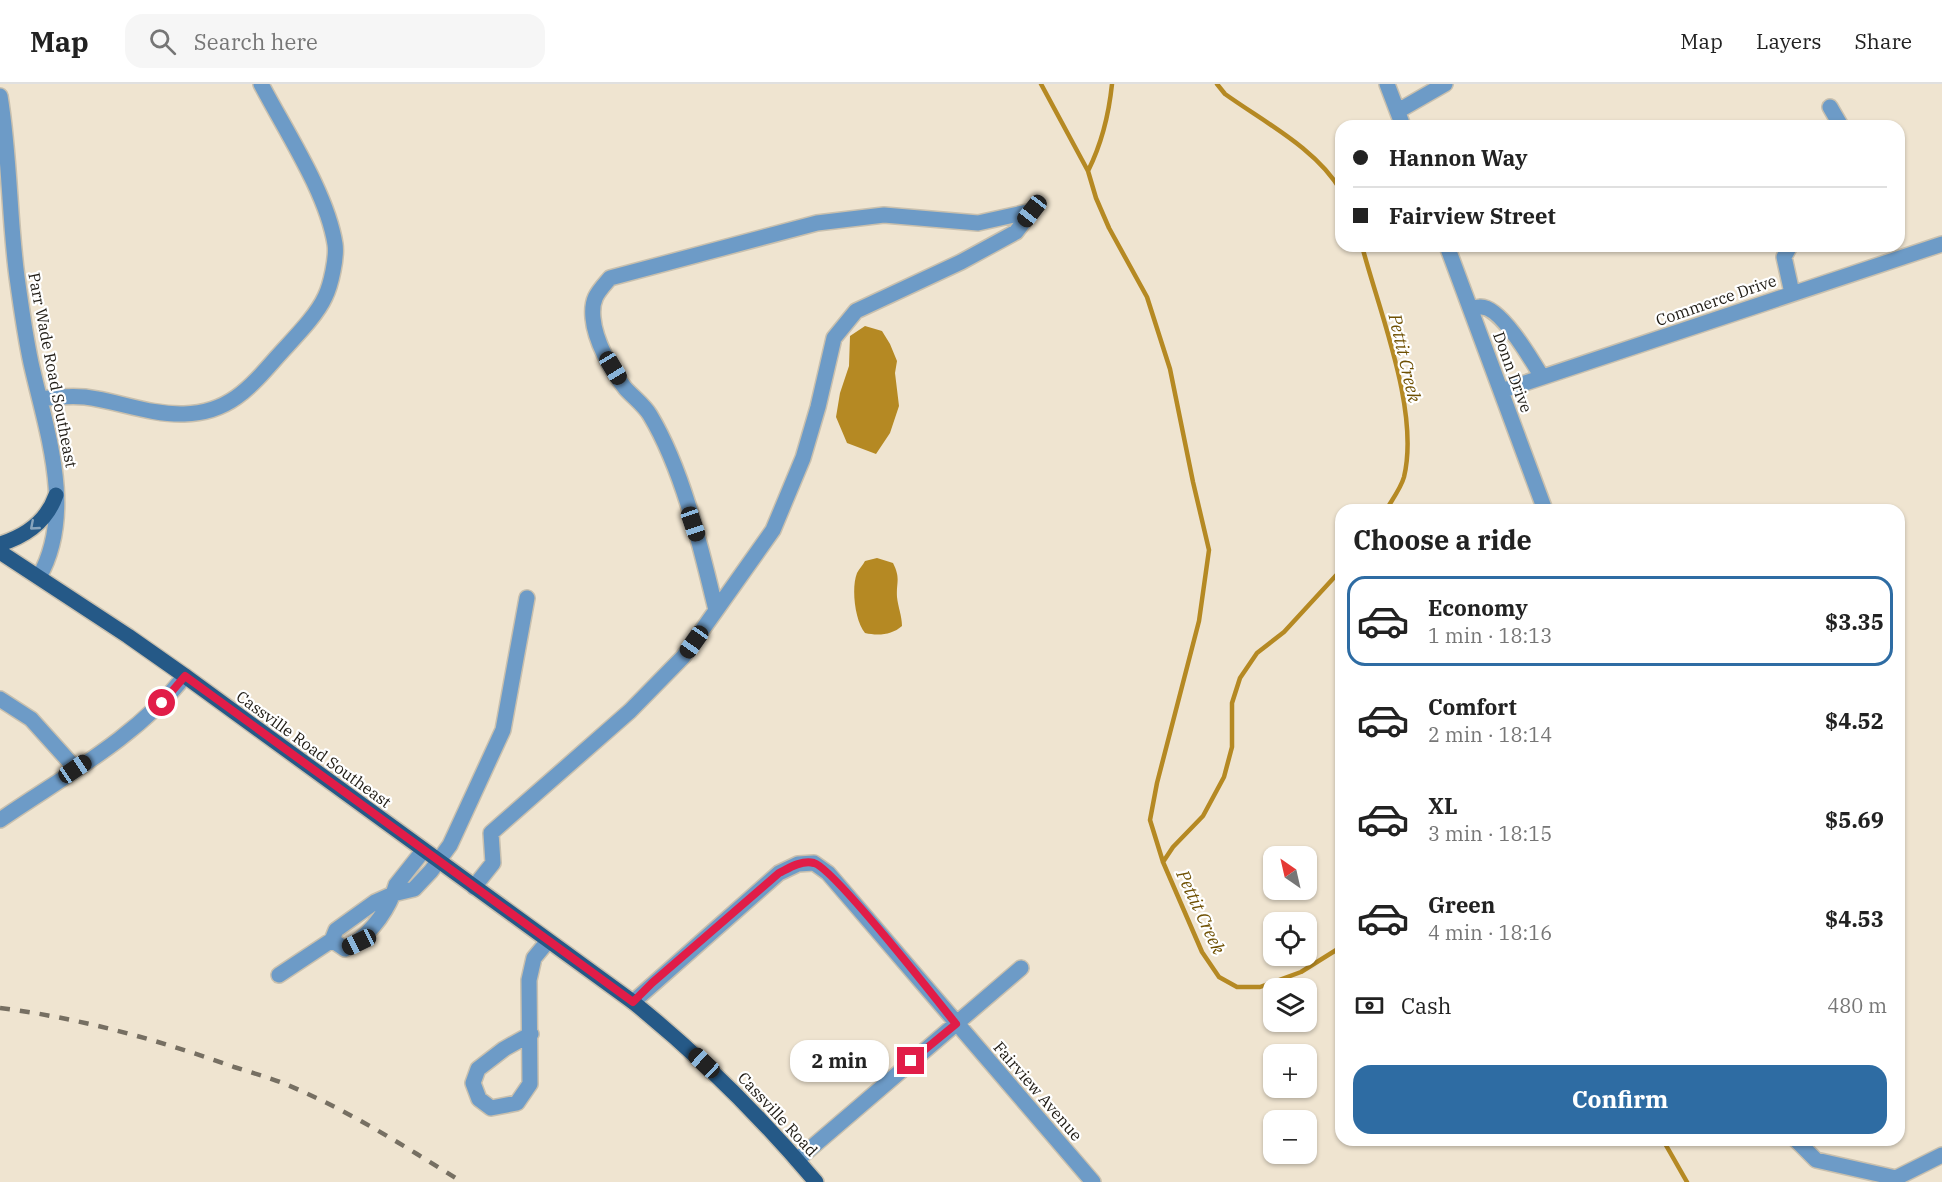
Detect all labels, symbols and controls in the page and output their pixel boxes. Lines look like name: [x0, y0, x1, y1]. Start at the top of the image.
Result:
search box: [125, 14, 545, 68]
text: Map: [30, 23, 89, 60]
icon: search: [146, 25, 179, 58]
text: Search here: [194, 27, 318, 56]
text: Map: [1680, 27, 1723, 55]
text: Layers: [1756, 27, 1822, 55]
text: Share: [1855, 27, 1912, 55]
text: Hannon Way: [1389, 143, 1528, 172]
car: [1014, 191, 1050, 231]
text: Fairview Street: [1389, 201, 1556, 230]
street label: Commerce Drive: [1653, 270, 1779, 330]
street label: Parr Wade Road Southeast: [24, 271, 82, 470]
water label: Pettit Creek: [1383, 310, 1426, 405]
street label: Donn Drive: [1489, 329, 1537, 415]
car: [596, 348, 630, 388]
car: [679, 504, 707, 544]
one-way arrow: [30, 519, 41, 530]
text: Choose a ride: [1353, 522, 1532, 557]
text: Economy: [1428, 593, 1528, 622]
icon: car: [1356, 594, 1410, 648]
text: $3.35: [1825, 607, 1884, 636]
car: [676, 622, 712, 662]
text: 1 min · 18:13: [1428, 622, 1552, 649]
street label: Cassville Road Southeast: [233, 686, 396, 812]
route start: [148, 689, 175, 716]
text: Comfort: [1428, 692, 1517, 721]
icon: car: [1356, 693, 1410, 747]
text: $4.52: [1825, 706, 1884, 735]
text: 2 min · 18:14: [1428, 721, 1552, 748]
car: [55, 751, 95, 787]
text: XL: [1428, 791, 1458, 820]
icon: car: [1356, 792, 1410, 846]
text: $5.69: [1825, 805, 1884, 834]
text: 3 min · 18:15: [1428, 820, 1552, 847]
north arrow: [1263, 846, 1317, 900]
map controls: [1263, 846, 1317, 1164]
water label: Pettit Creek: [1171, 865, 1231, 958]
text: Green: [1428, 890, 1495, 919]
icon: car: [1356, 891, 1410, 945]
text: $4.53: [1825, 904, 1884, 933]
button: locate: [1263, 912, 1317, 966]
text: 4 min · 18:16: [1428, 919, 1552, 946]
car: [339, 926, 379, 958]
button: layers: [1263, 978, 1317, 1032]
icon: cash: [1353, 989, 1386, 1022]
text: Cash: [1401, 991, 1452, 1020]
text: 480 m: [1827, 992, 1887, 1019]
street label: Fairview Avenue: [989, 1037, 1087, 1145]
callout: 2 min: [791, 1040, 890, 1082]
car: [685, 1044, 723, 1082]
button: +: [1263, 1044, 1317, 1098]
text: 2 min: [812, 1047, 868, 1074]
route end: [897, 1047, 924, 1074]
button: Confirm: [1353, 1065, 1887, 1134]
street label: Cassville Road: [734, 1068, 822, 1161]
button: −: [1263, 1110, 1317, 1164]

